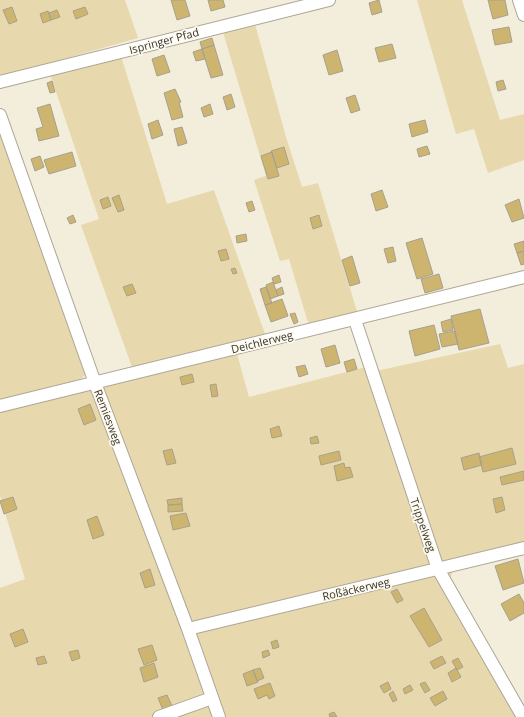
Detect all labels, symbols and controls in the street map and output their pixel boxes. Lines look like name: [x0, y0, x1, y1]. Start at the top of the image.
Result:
street label: Ispringer Pfad: [127, 24, 200, 57]
street label: Deichlerweg: [229, 327, 294, 356]
street label: Remiesweg: [91, 387, 126, 447]
street label: Trippelweg: [407, 496, 440, 554]
street label: Roßäckerweg: [321, 573, 391, 604]

